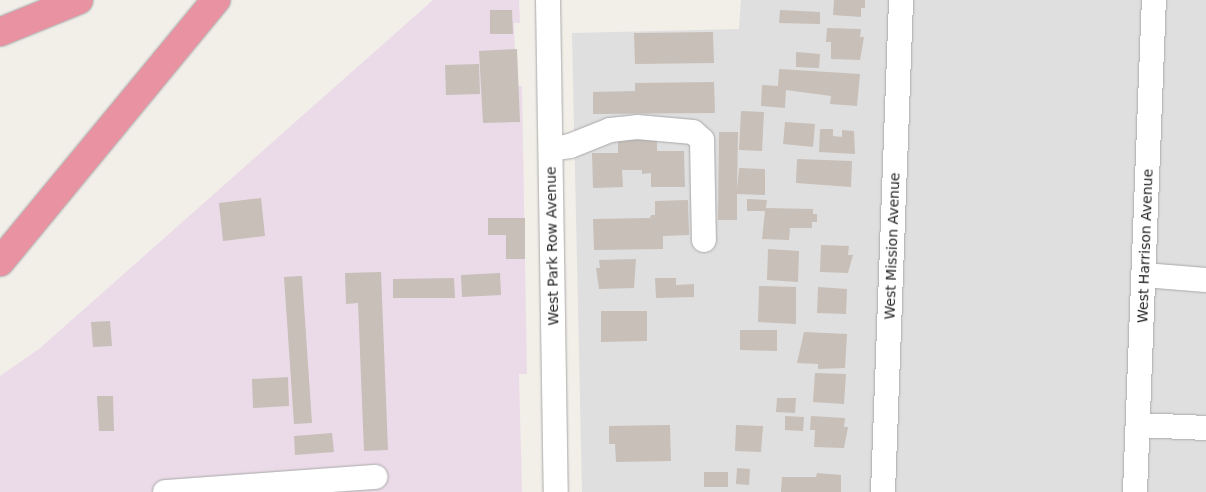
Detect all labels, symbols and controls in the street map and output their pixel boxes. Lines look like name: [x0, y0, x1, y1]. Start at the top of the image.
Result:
street label: West Park Row Avenue: [542, 166, 562, 326]
street label: West Harrison Avenue: [1134, 169, 1156, 323]
street label: West Mission Avenue: [881, 172, 903, 320]

